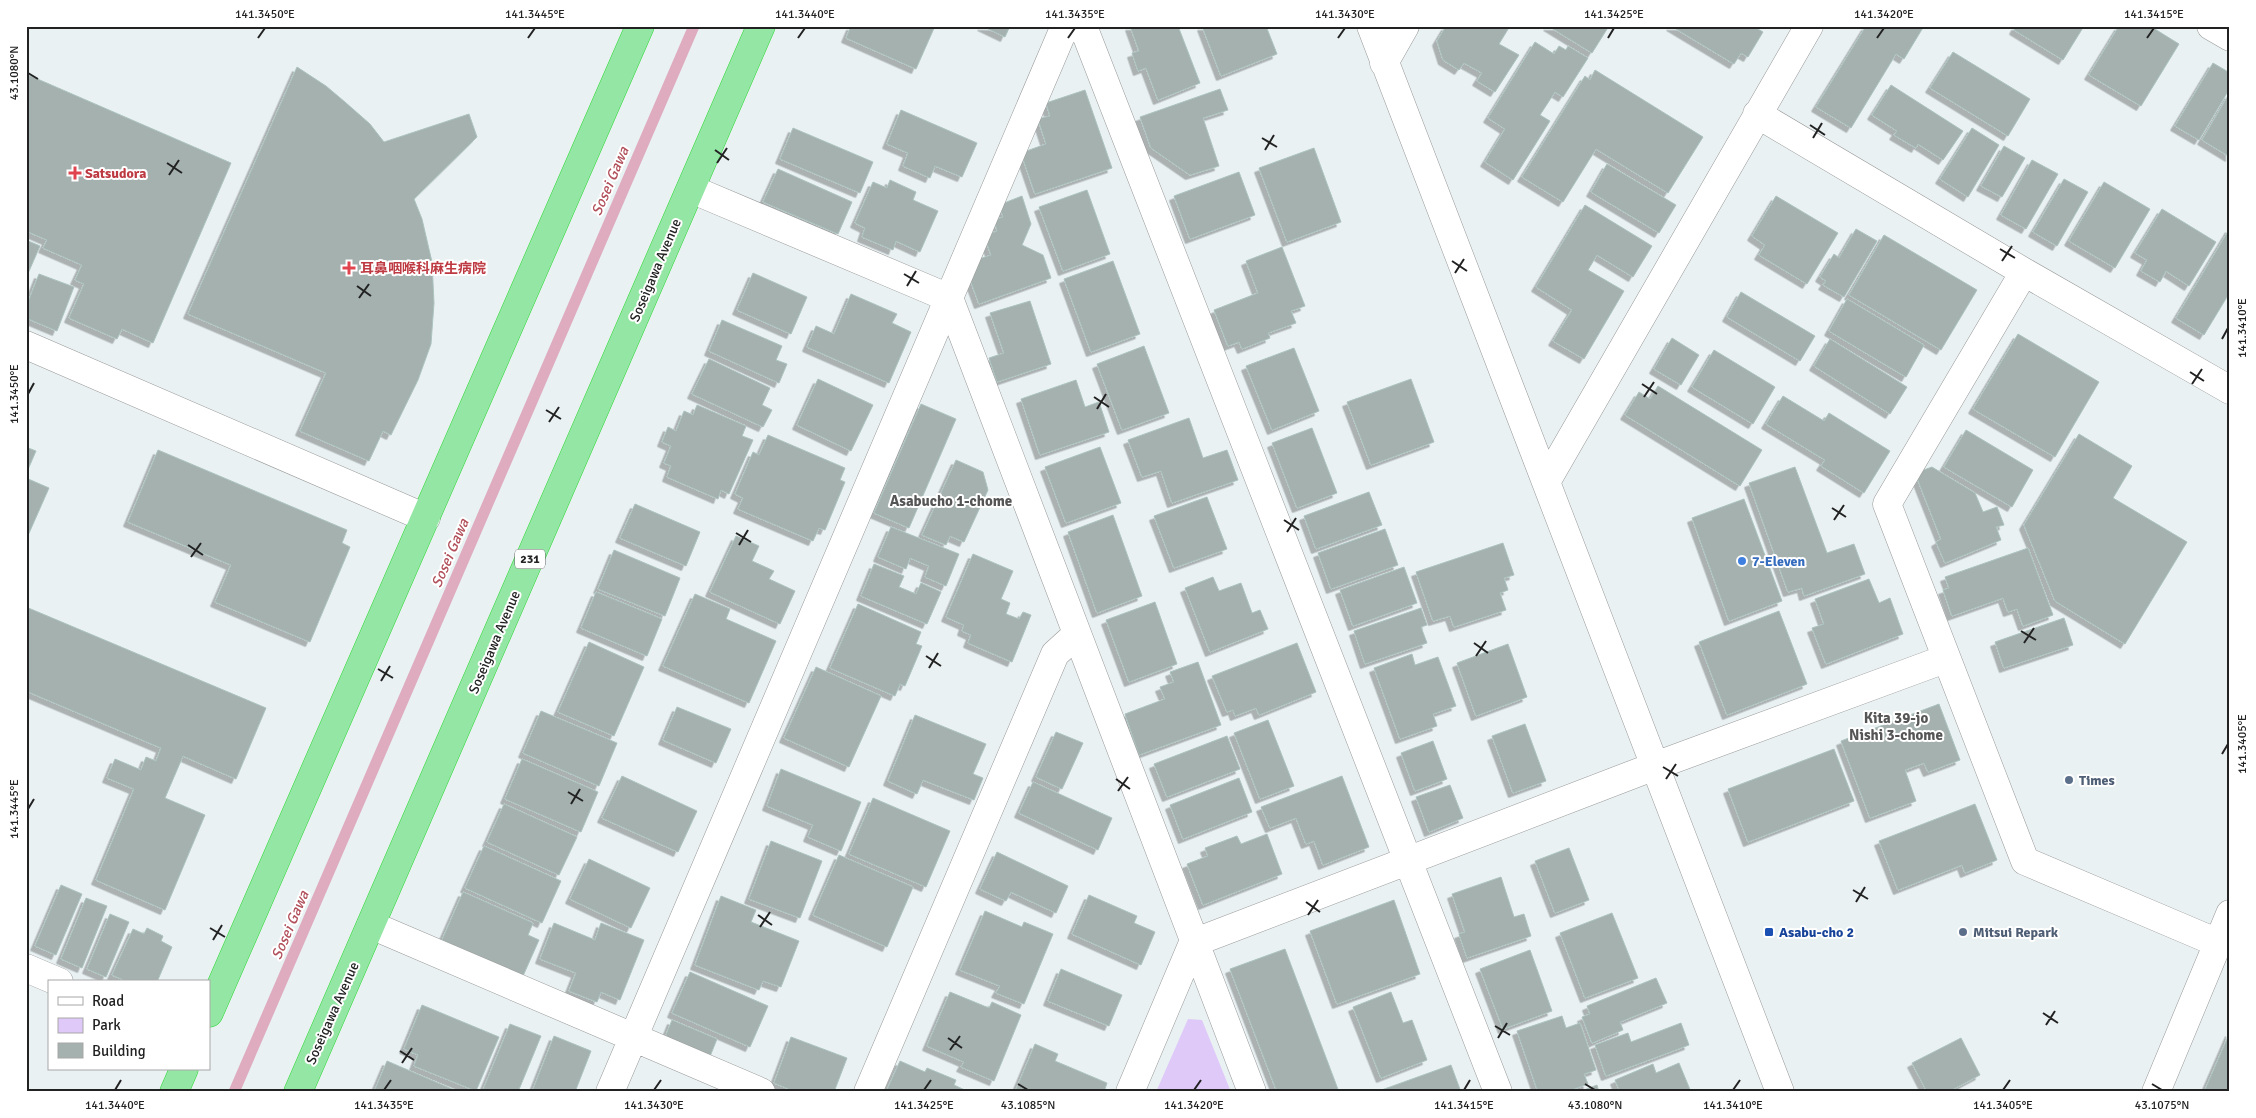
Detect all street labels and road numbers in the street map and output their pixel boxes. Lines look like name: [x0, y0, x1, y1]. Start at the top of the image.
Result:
street label: Soseigawa Avenue: [626, 216, 685, 324]
road number: 231: [515, 550, 545, 568]
street label: Soseigawa Avenue: [465, 588, 524, 696]
street label: Soseigawa Avenue: [302, 959, 363, 1067]

